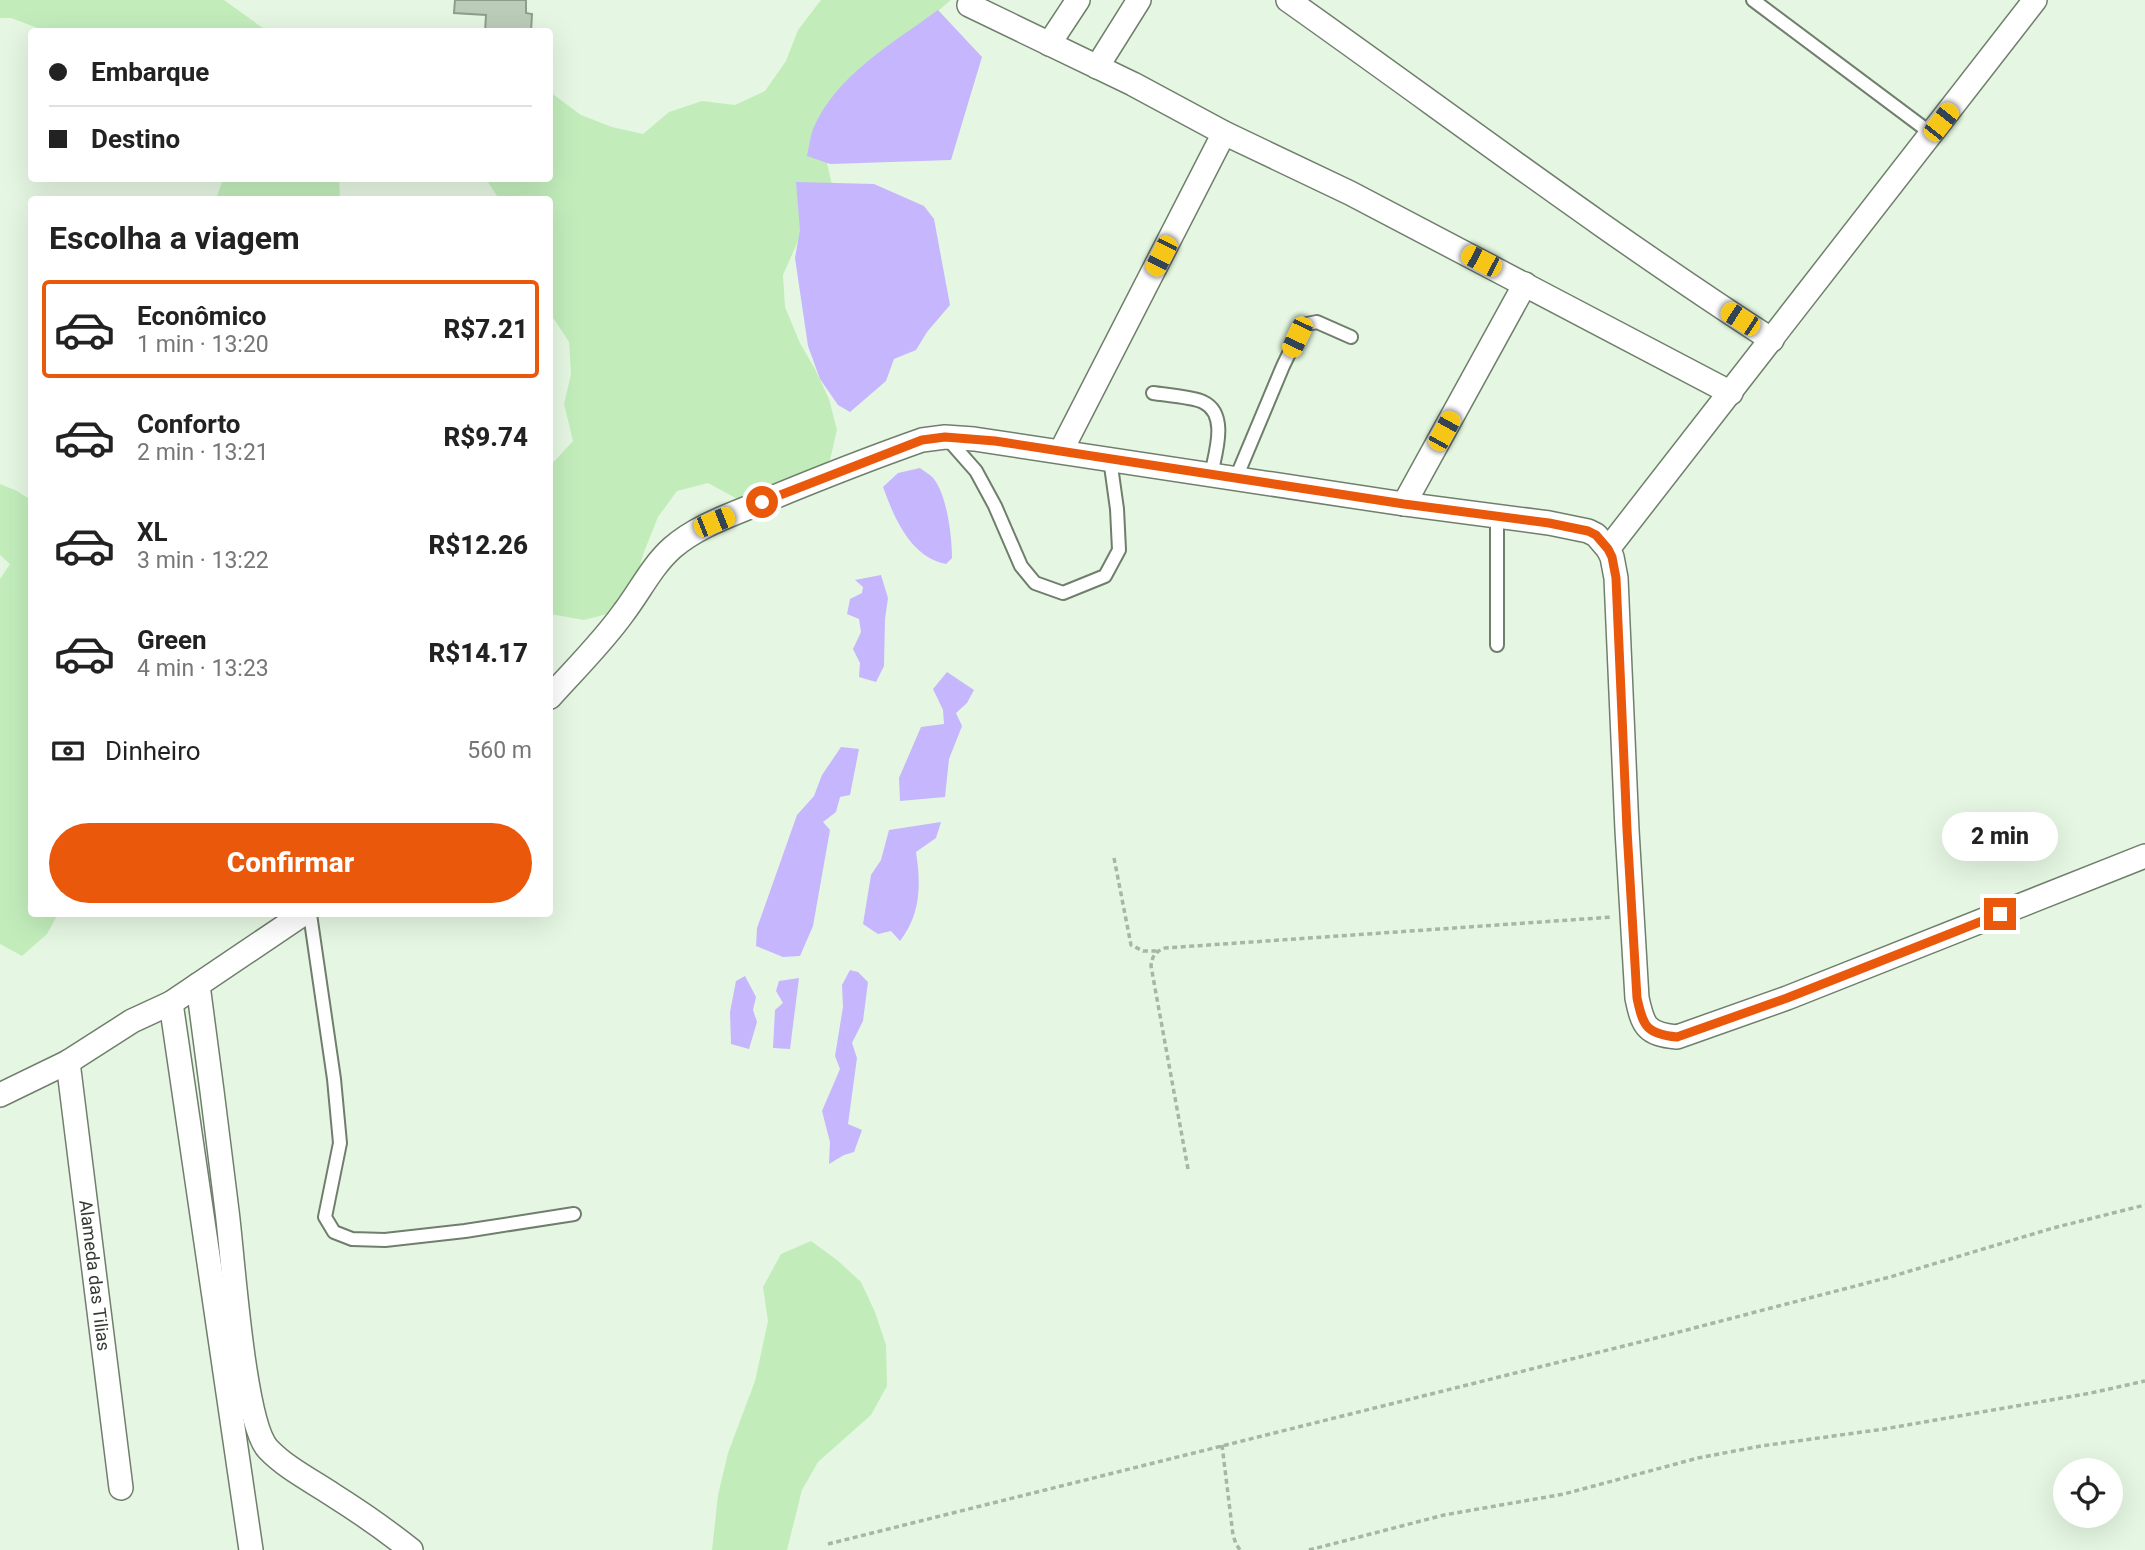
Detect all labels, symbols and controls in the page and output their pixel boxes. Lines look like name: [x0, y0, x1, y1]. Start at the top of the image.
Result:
text: Embarque: [91, 57, 209, 87]
car: [1920, 99, 1963, 145]
text: Destino: [91, 124, 180, 154]
text: Escolha a viagem: [49, 219, 300, 257]
car: [1143, 233, 1180, 279]
car: [1458, 242, 1505, 280]
icon: car: [53, 298, 116, 361]
car: [1717, 299, 1764, 339]
text: Econômico: [137, 301, 266, 331]
text: R$7.21: [444, 314, 528, 344]
car: [1279, 314, 1316, 360]
text: 1 min · 13:20: [137, 331, 269, 358]
icon: car: [53, 406, 116, 469]
car: [1425, 408, 1464, 454]
text: Conforto: [137, 409, 241, 439]
text: R$9.74: [444, 422, 528, 452]
text: 2 min · 13:21: [137, 439, 269, 466]
route start: [746, 486, 778, 518]
car: [691, 504, 738, 540]
icon: car: [53, 514, 116, 577]
text: XL: [137, 517, 168, 547]
text: R$12.26: [429, 530, 528, 560]
text: 3 min · 13:22: [137, 547, 269, 574]
icon: car: [53, 622, 116, 685]
text: Green: [137, 625, 207, 655]
text: R$14.17: [429, 638, 528, 668]
text: 4 min · 13:23: [137, 655, 269, 682]
icon: cash: [49, 732, 87, 770]
text: Dinheiro: [105, 736, 201, 766]
text: 560 m: [467, 737, 532, 764]
callout: 2 min: [1942, 813, 2058, 862]
button: Confirmar: [49, 823, 532, 903]
text: 2 min: [1971, 823, 2029, 850]
route end: [1984, 898, 2016, 930]
street label: Alameda das Tilias: [75, 1199, 115, 1352]
map controls: [2053, 1458, 2123, 1528]
button: locate: [2053, 1458, 2123, 1528]

